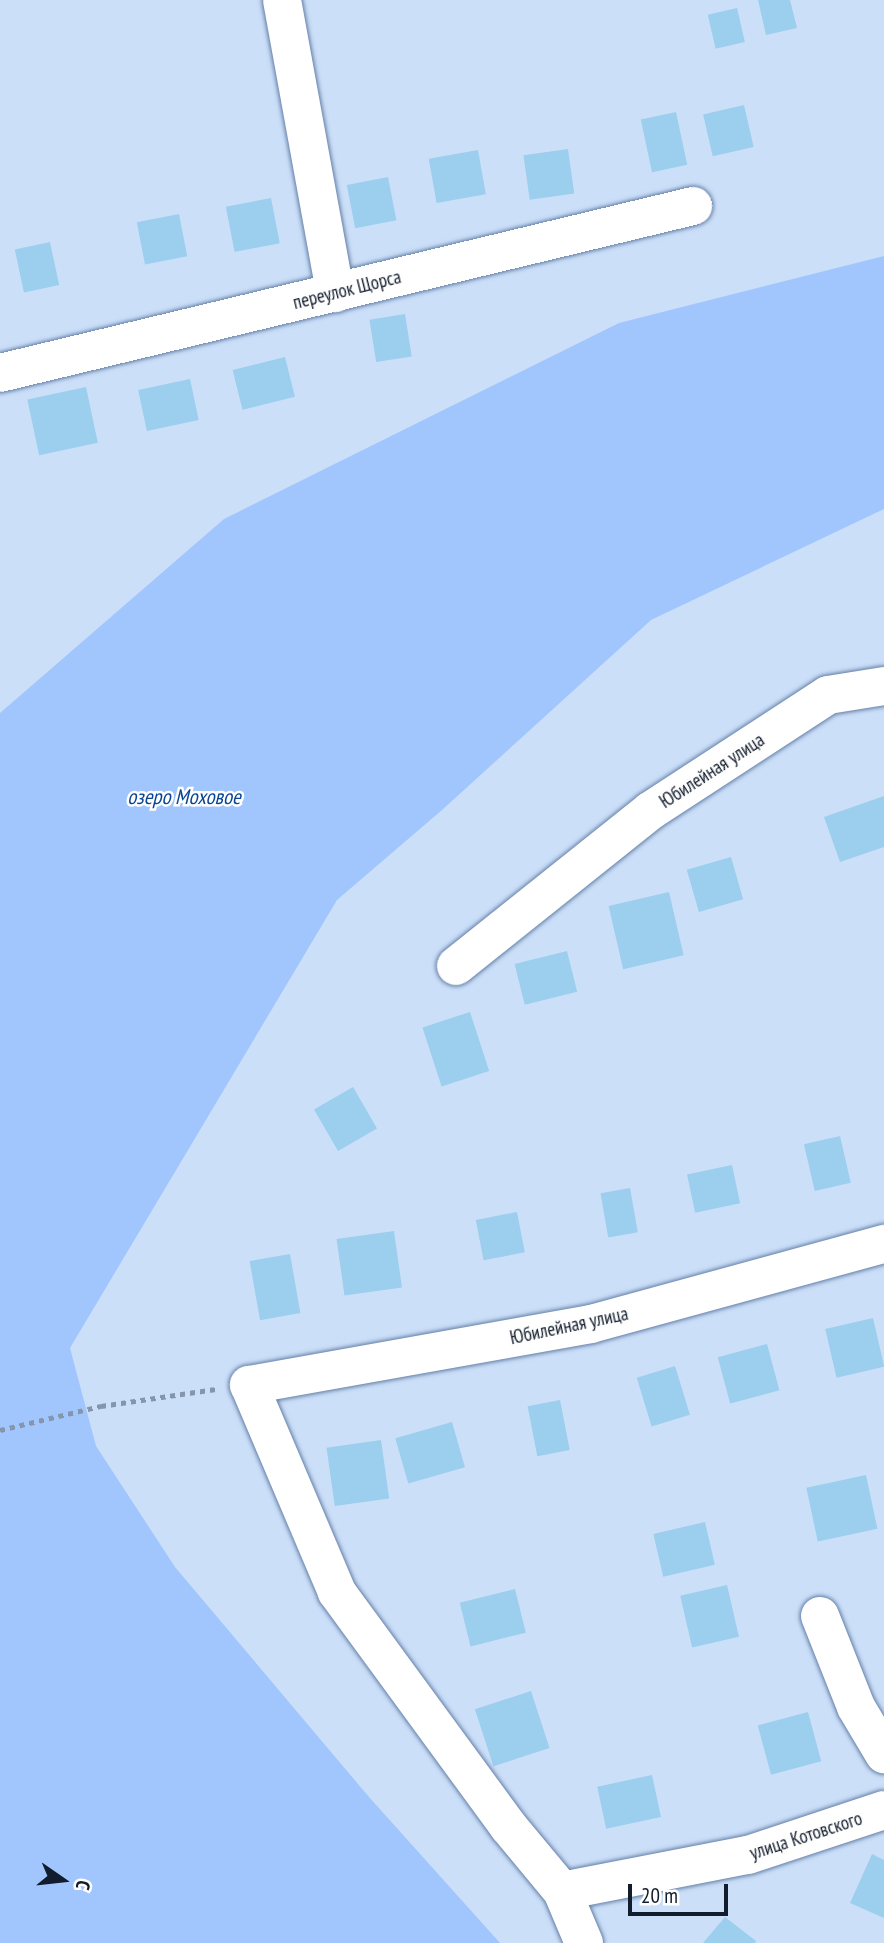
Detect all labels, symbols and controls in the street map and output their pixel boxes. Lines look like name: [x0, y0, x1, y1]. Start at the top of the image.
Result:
street label: переулок Щорса: [291, 266, 403, 314]
street label: Юбилейная улица: [655, 729, 769, 813]
water label: озеро Моховое: [127, 784, 241, 810]
street label: Юбилейная улица: [508, 1302, 630, 1350]
street label: улица Котовского: [747, 1807, 865, 1865]
north arrow: [28, 1845, 98, 1915]
scale bar: [632, 1870, 732, 1914]
text: С: [71, 1878, 96, 1892]
text: 20 m: [641, 1882, 678, 1909]

